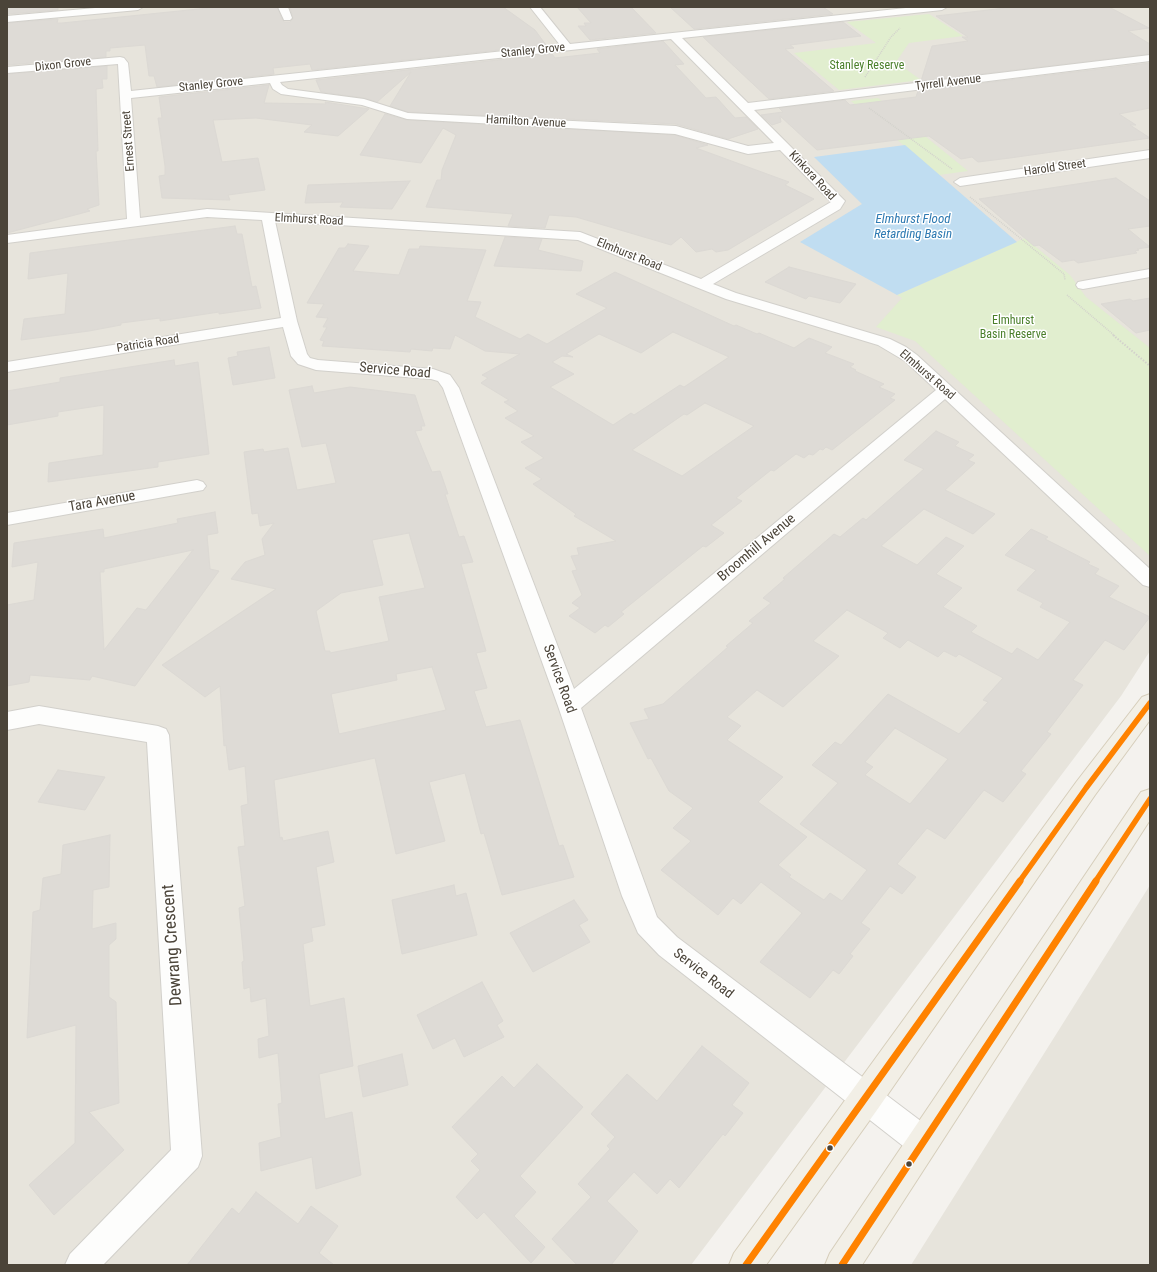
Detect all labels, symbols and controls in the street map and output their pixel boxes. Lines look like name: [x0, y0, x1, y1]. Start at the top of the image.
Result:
street label: Stanley Grove: [500, 40, 566, 62]
street label: Dixon Grove: [34, 55, 92, 75]
park label: Stanley Reserve: [830, 59, 904, 73]
street label: Tyrrell Avenue: [914, 72, 982, 94]
street label: Stanley Grove: [178, 74, 244, 96]
street label: Ernest Street: [120, 110, 138, 172]
street label: Hamilton Avenue: [486, 113, 566, 131]
street label: Kinkora Road: [785, 148, 839, 204]
street label: Harold Street: [1023, 157, 1087, 179]
street label: Elmhurst Road: [274, 211, 344, 229]
water label: Elmhurst Flood Retarding Basin: [874, 212, 952, 243]
street label: Elmhurst Road: [594, 235, 664, 275]
park label: Elmhurst Basin Reserve: [980, 314, 1046, 342]
street label: Patricia Road: [116, 332, 180, 356]
street label: Elmhurst Road: [896, 347, 958, 403]
street label: Service Road: [359, 360, 431, 382]
street label: Tara Avenue: [67, 488, 137, 516]
street label: Broomhill Avenue: [715, 511, 799, 585]
street label: Service Road: [539, 642, 579, 716]
street label: Dewrang Crescent: [159, 884, 187, 1006]
street label: Service Road: [670, 945, 736, 1003]
unlabelled marker: [825, 1143, 835, 1153]
unlabelled marker: [904, 1159, 914, 1169]

